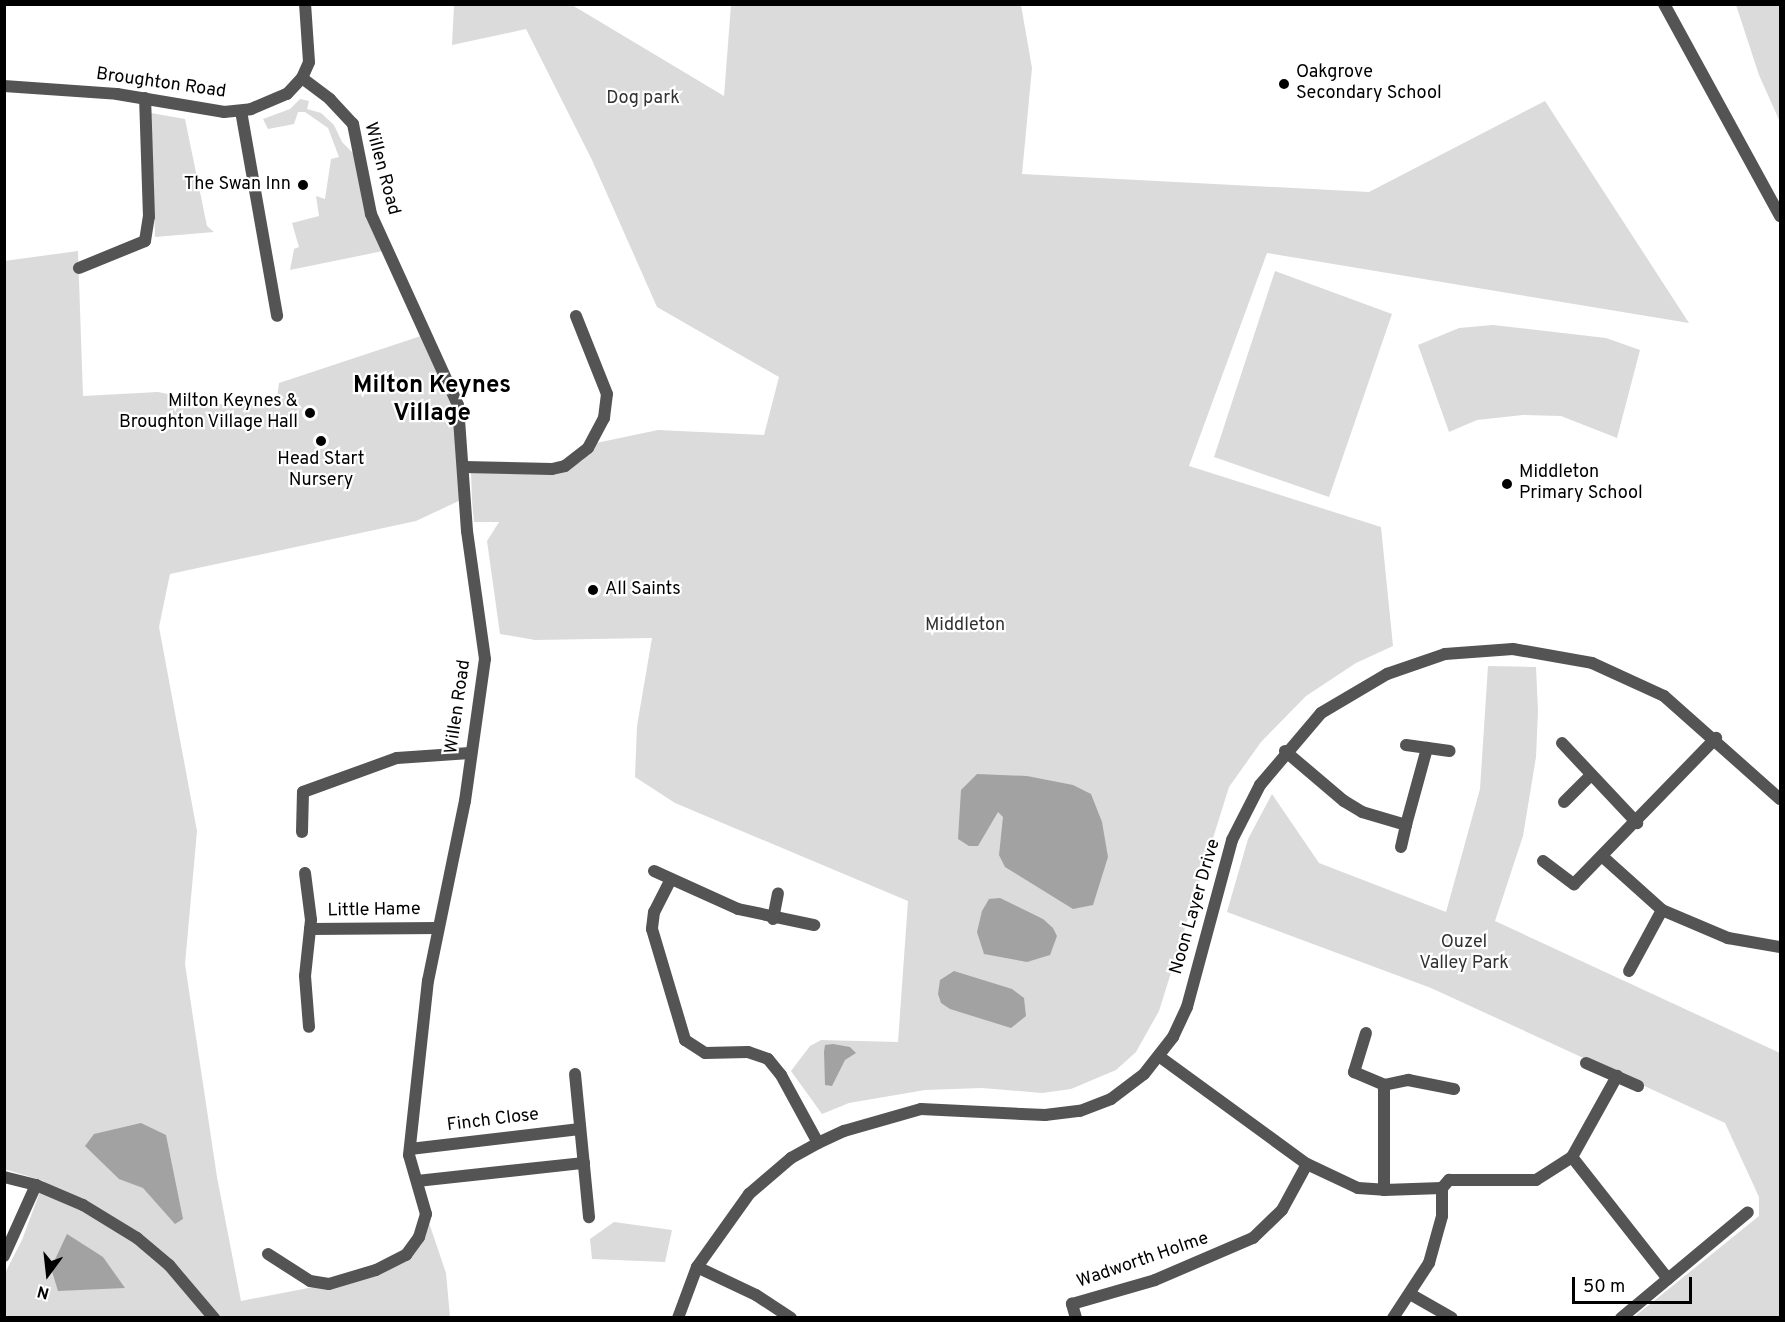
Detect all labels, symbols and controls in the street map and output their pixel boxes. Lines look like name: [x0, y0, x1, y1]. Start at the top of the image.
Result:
place label: Oakgrove Secondary School: [1296, 63, 1442, 106]
street label: Broughton Road: [95, 64, 227, 104]
marker: Oakgrove Secondary School: [1277, 77, 1291, 91]
park label: Dog park: [606, 88, 680, 110]
street label: Willen Road: [358, 120, 404, 218]
place label: The Swan Inn: [184, 174, 291, 196]
marker: The Swan Inn: [296, 178, 310, 192]
district label: Milton Keynes Village: [353, 373, 511, 429]
place label: Milton Keynes & Broughton Village Hall: [118, 392, 298, 434]
marker: Milton Keynes & Broughton Village Hall: [303, 406, 317, 420]
marker: Head Start Nursery: [314, 434, 328, 448]
place label: Head Start Nursery: [277, 450, 365, 492]
place label: Middleton Primary School: [1519, 463, 1643, 506]
marker: Middleton Primary School: [1500, 477, 1514, 491]
place label: All Saints: [605, 579, 681, 601]
marker: All Saints: [586, 583, 600, 597]
park label: Middleton: [925, 615, 1005, 637]
street label: Willen Road: [442, 658, 476, 756]
street label: Noon Layer Drive: [1166, 837, 1226, 977]
street label: Little Hame: [327, 899, 421, 923]
park label: Ouzel Valley Park: [1419, 933, 1509, 976]
street label: Finch Close: [446, 1105, 540, 1137]
street label: Wadworth Holme: [1074, 1228, 1212, 1294]
north arrow: [18, 1244, 78, 1304]
scale bar: [1575, 1265, 1695, 1303]
text: 50 m: [1583, 1276, 1625, 1299]
text: N: [35, 1280, 51, 1303]

